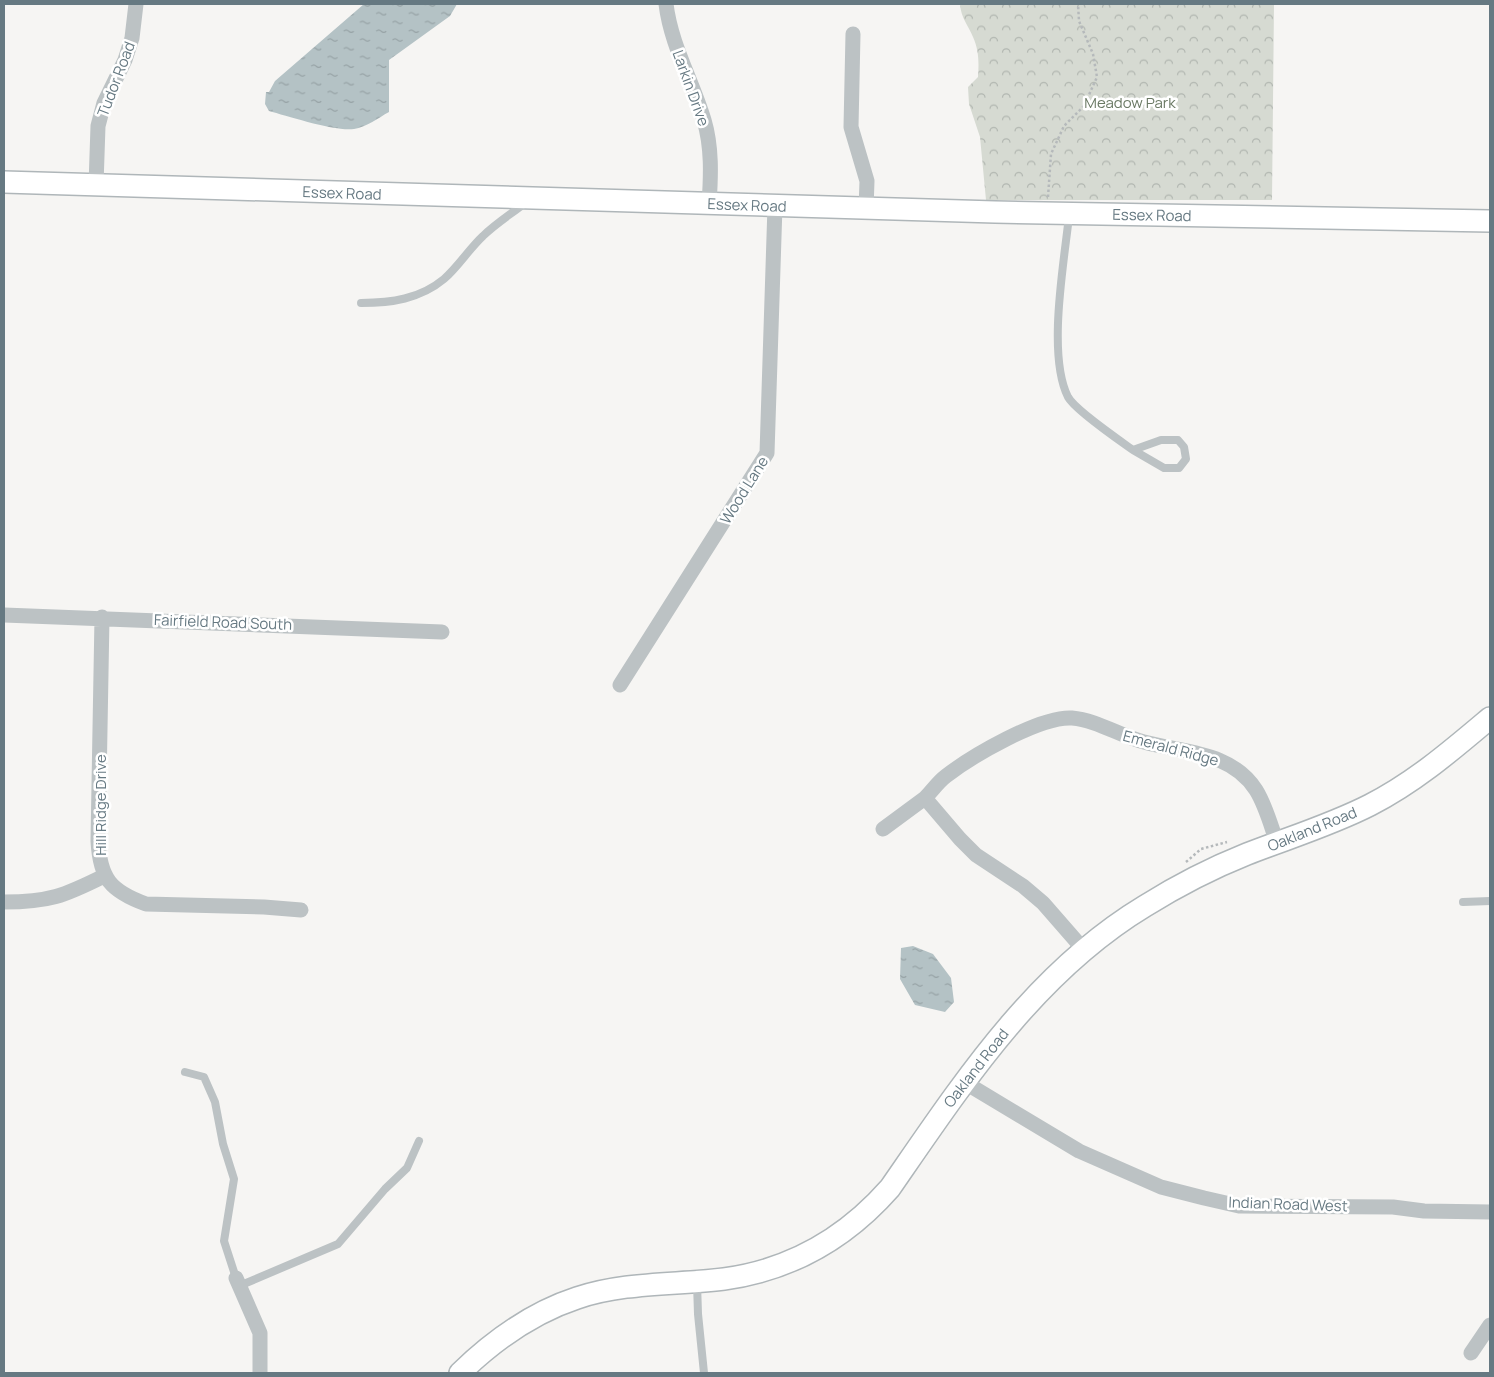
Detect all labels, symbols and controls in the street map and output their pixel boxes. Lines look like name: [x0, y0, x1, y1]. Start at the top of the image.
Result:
street label: Tudor Road: [92, 38, 140, 120]
street label: Larkin Drive: [668, 47, 715, 129]
park label: Meadow Park: [1084, 92, 1176, 113]
street label: Essex Road: [302, 181, 382, 205]
street label: Essex Road: [707, 193, 787, 217]
street label: Essex Road: [1112, 204, 1192, 226]
street label: Wood Lane: [715, 452, 773, 528]
street label: Fairfield Road South: [154, 609, 293, 635]
street label: Emerald Ridge: [1121, 725, 1221, 771]
street label: Hill Ridge Drive: [90, 754, 111, 856]
street label: Oakland Road: [1264, 802, 1360, 856]
street label: Oakland Road: [939, 1024, 1013, 1112]
street label: Indian Road West: [1228, 1191, 1348, 1217]

